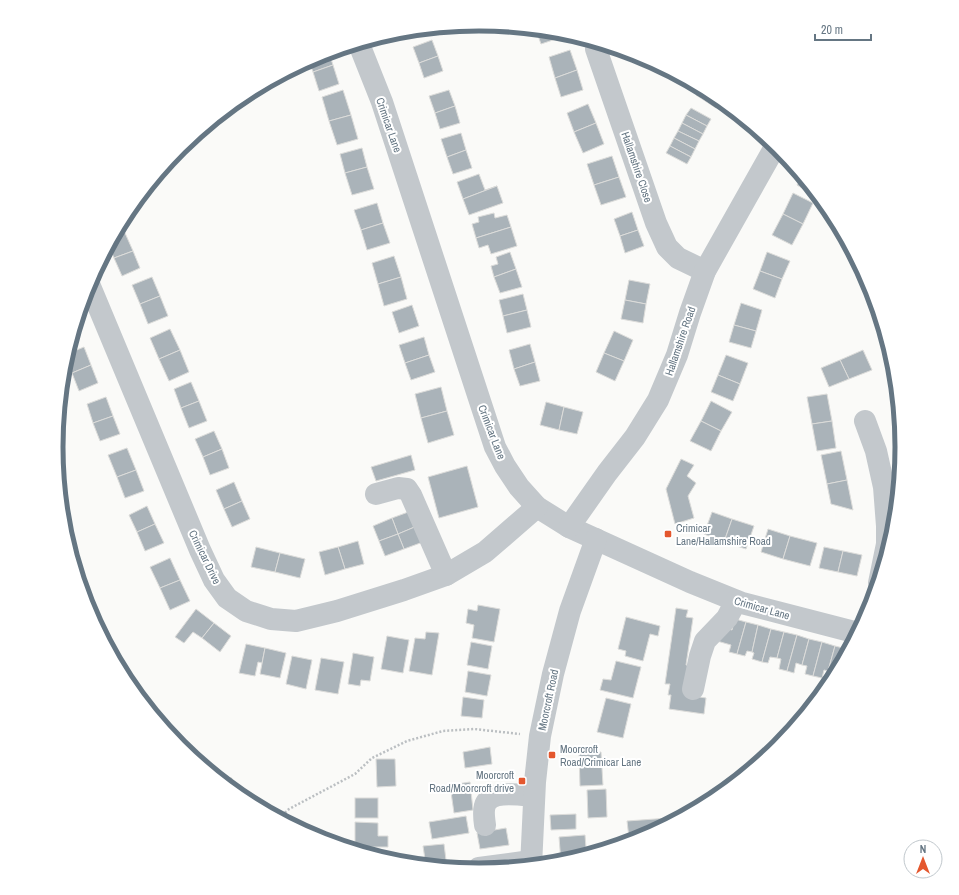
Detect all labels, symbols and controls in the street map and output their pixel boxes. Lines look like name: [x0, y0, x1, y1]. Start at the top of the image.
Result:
scale bar: [815, 16, 871, 42]
text: 20 m: [821, 22, 843, 38]
street label: Crimicar Lane: [373, 96, 405, 154]
street label: Hallamshire Close: [618, 130, 656, 204]
street label: Hallamshire Road: [662, 305, 698, 377]
street label: Crimicar Lane: [475, 403, 509, 461]
place label: Crimicar Lane/Hallamshire Road: [676, 521, 771, 548]
street label: Crimicar Drive: [186, 528, 224, 586]
marker: Crimicar Lane/Hallamshire Road: [663, 529, 673, 539]
street label: Crimicar Lane: [733, 593, 791, 623]
street label: Moorcroft Road: [535, 668, 561, 732]
place label: Moorcroft Road/Crimicar Lane: [560, 742, 641, 769]
marker: Moorcroft Road/Crimicar Lane: [547, 750, 557, 760]
place label: Moorcroft Road/Moorcroft drive: [429, 768, 514, 795]
marker: Moorcroft Road/Moorcroft drive: [517, 776, 527, 786]
north arrow: [903, 839, 943, 879]
text: N: [920, 842, 926, 856]

